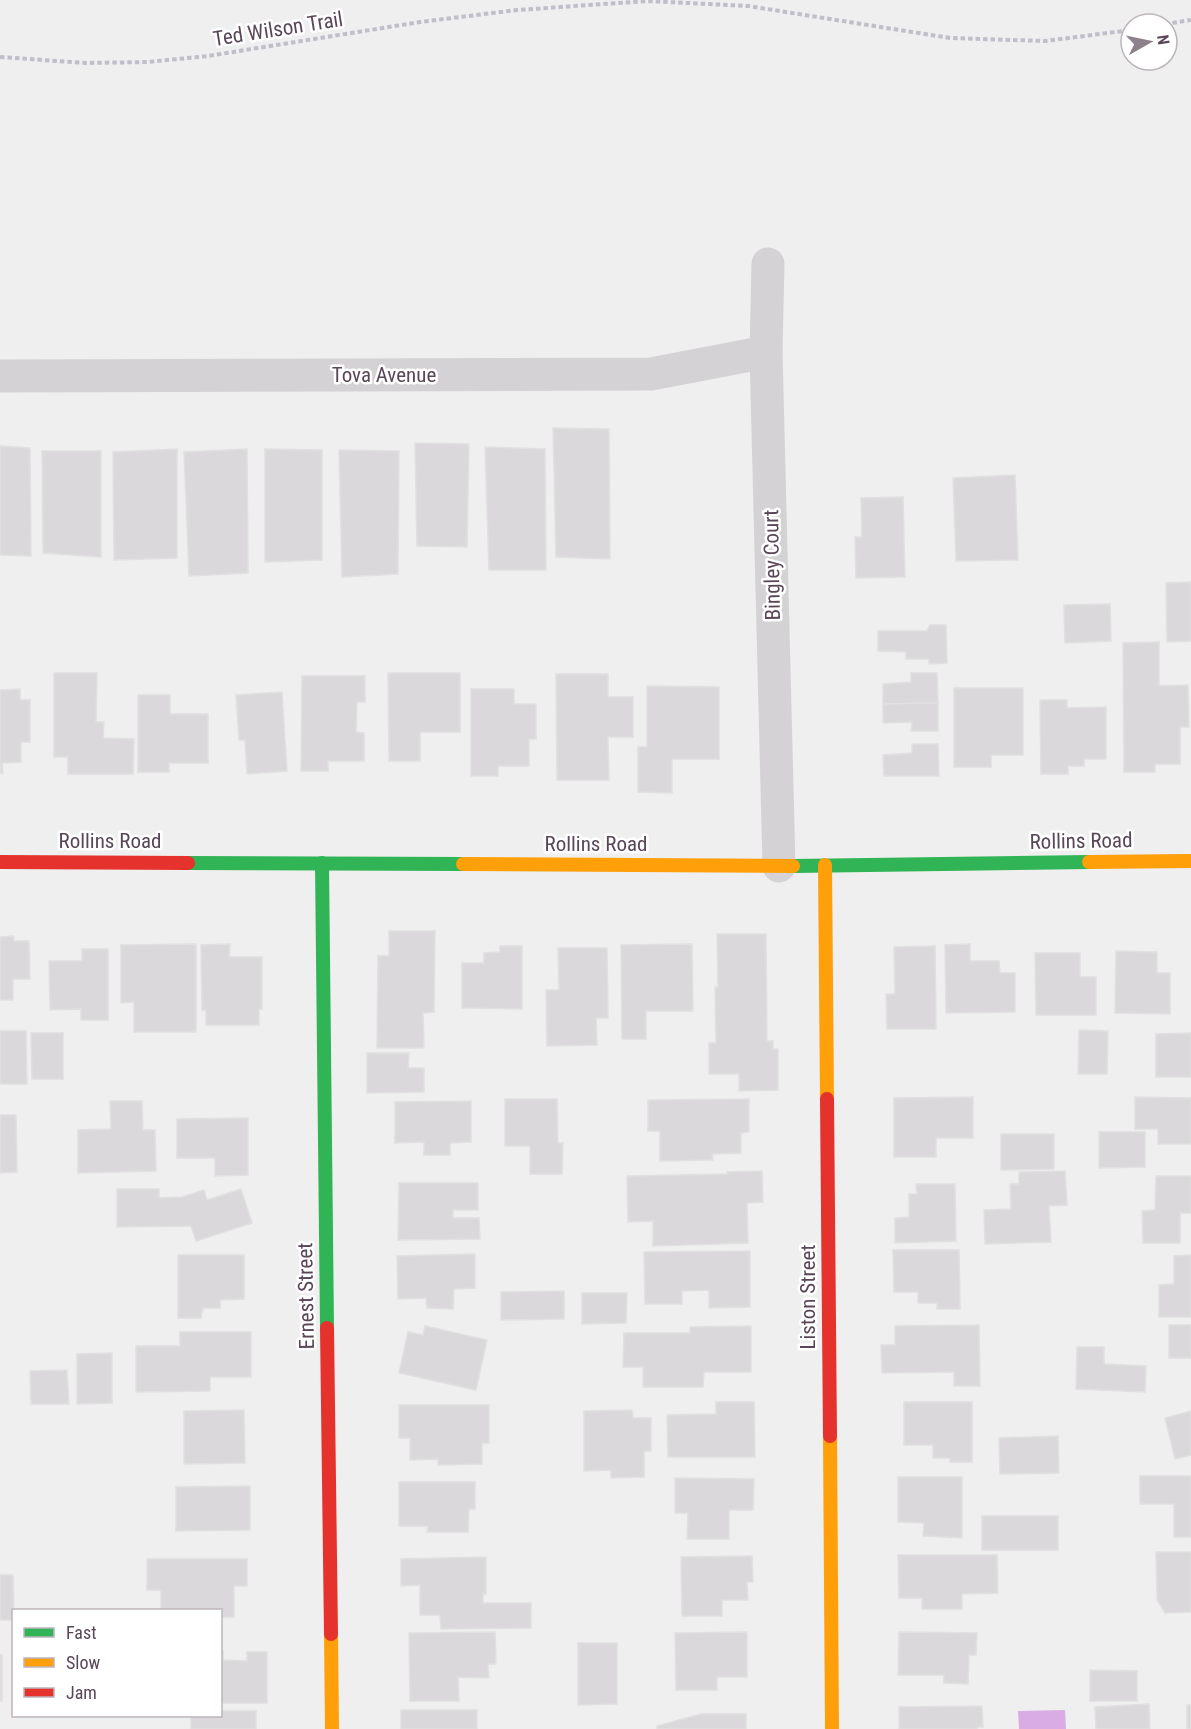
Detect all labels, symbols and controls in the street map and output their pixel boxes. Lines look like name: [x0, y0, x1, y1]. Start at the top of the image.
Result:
street label: Ted Wilson Trail: [211, 7, 345, 51]
north arrow: [1119, 12, 1179, 72]
text: N: [1153, 33, 1173, 46]
street label: Tova Avenue: [332, 363, 436, 387]
street label: Bingley Court: [759, 509, 785, 621]
street label: Rollins Road: [1029, 828, 1133, 854]
street label: Rollins Road: [59, 829, 161, 853]
street label: Rollins Road: [545, 832, 647, 856]
street label: Ernest Street: [293, 1242, 319, 1350]
street label: Liston Street: [796, 1244, 820, 1350]
legend: [12, 1609, 222, 1717]
text: Fast: [66, 1622, 97, 1643]
text: Slow: [66, 1652, 101, 1673]
text: Jam: [66, 1682, 97, 1703]

